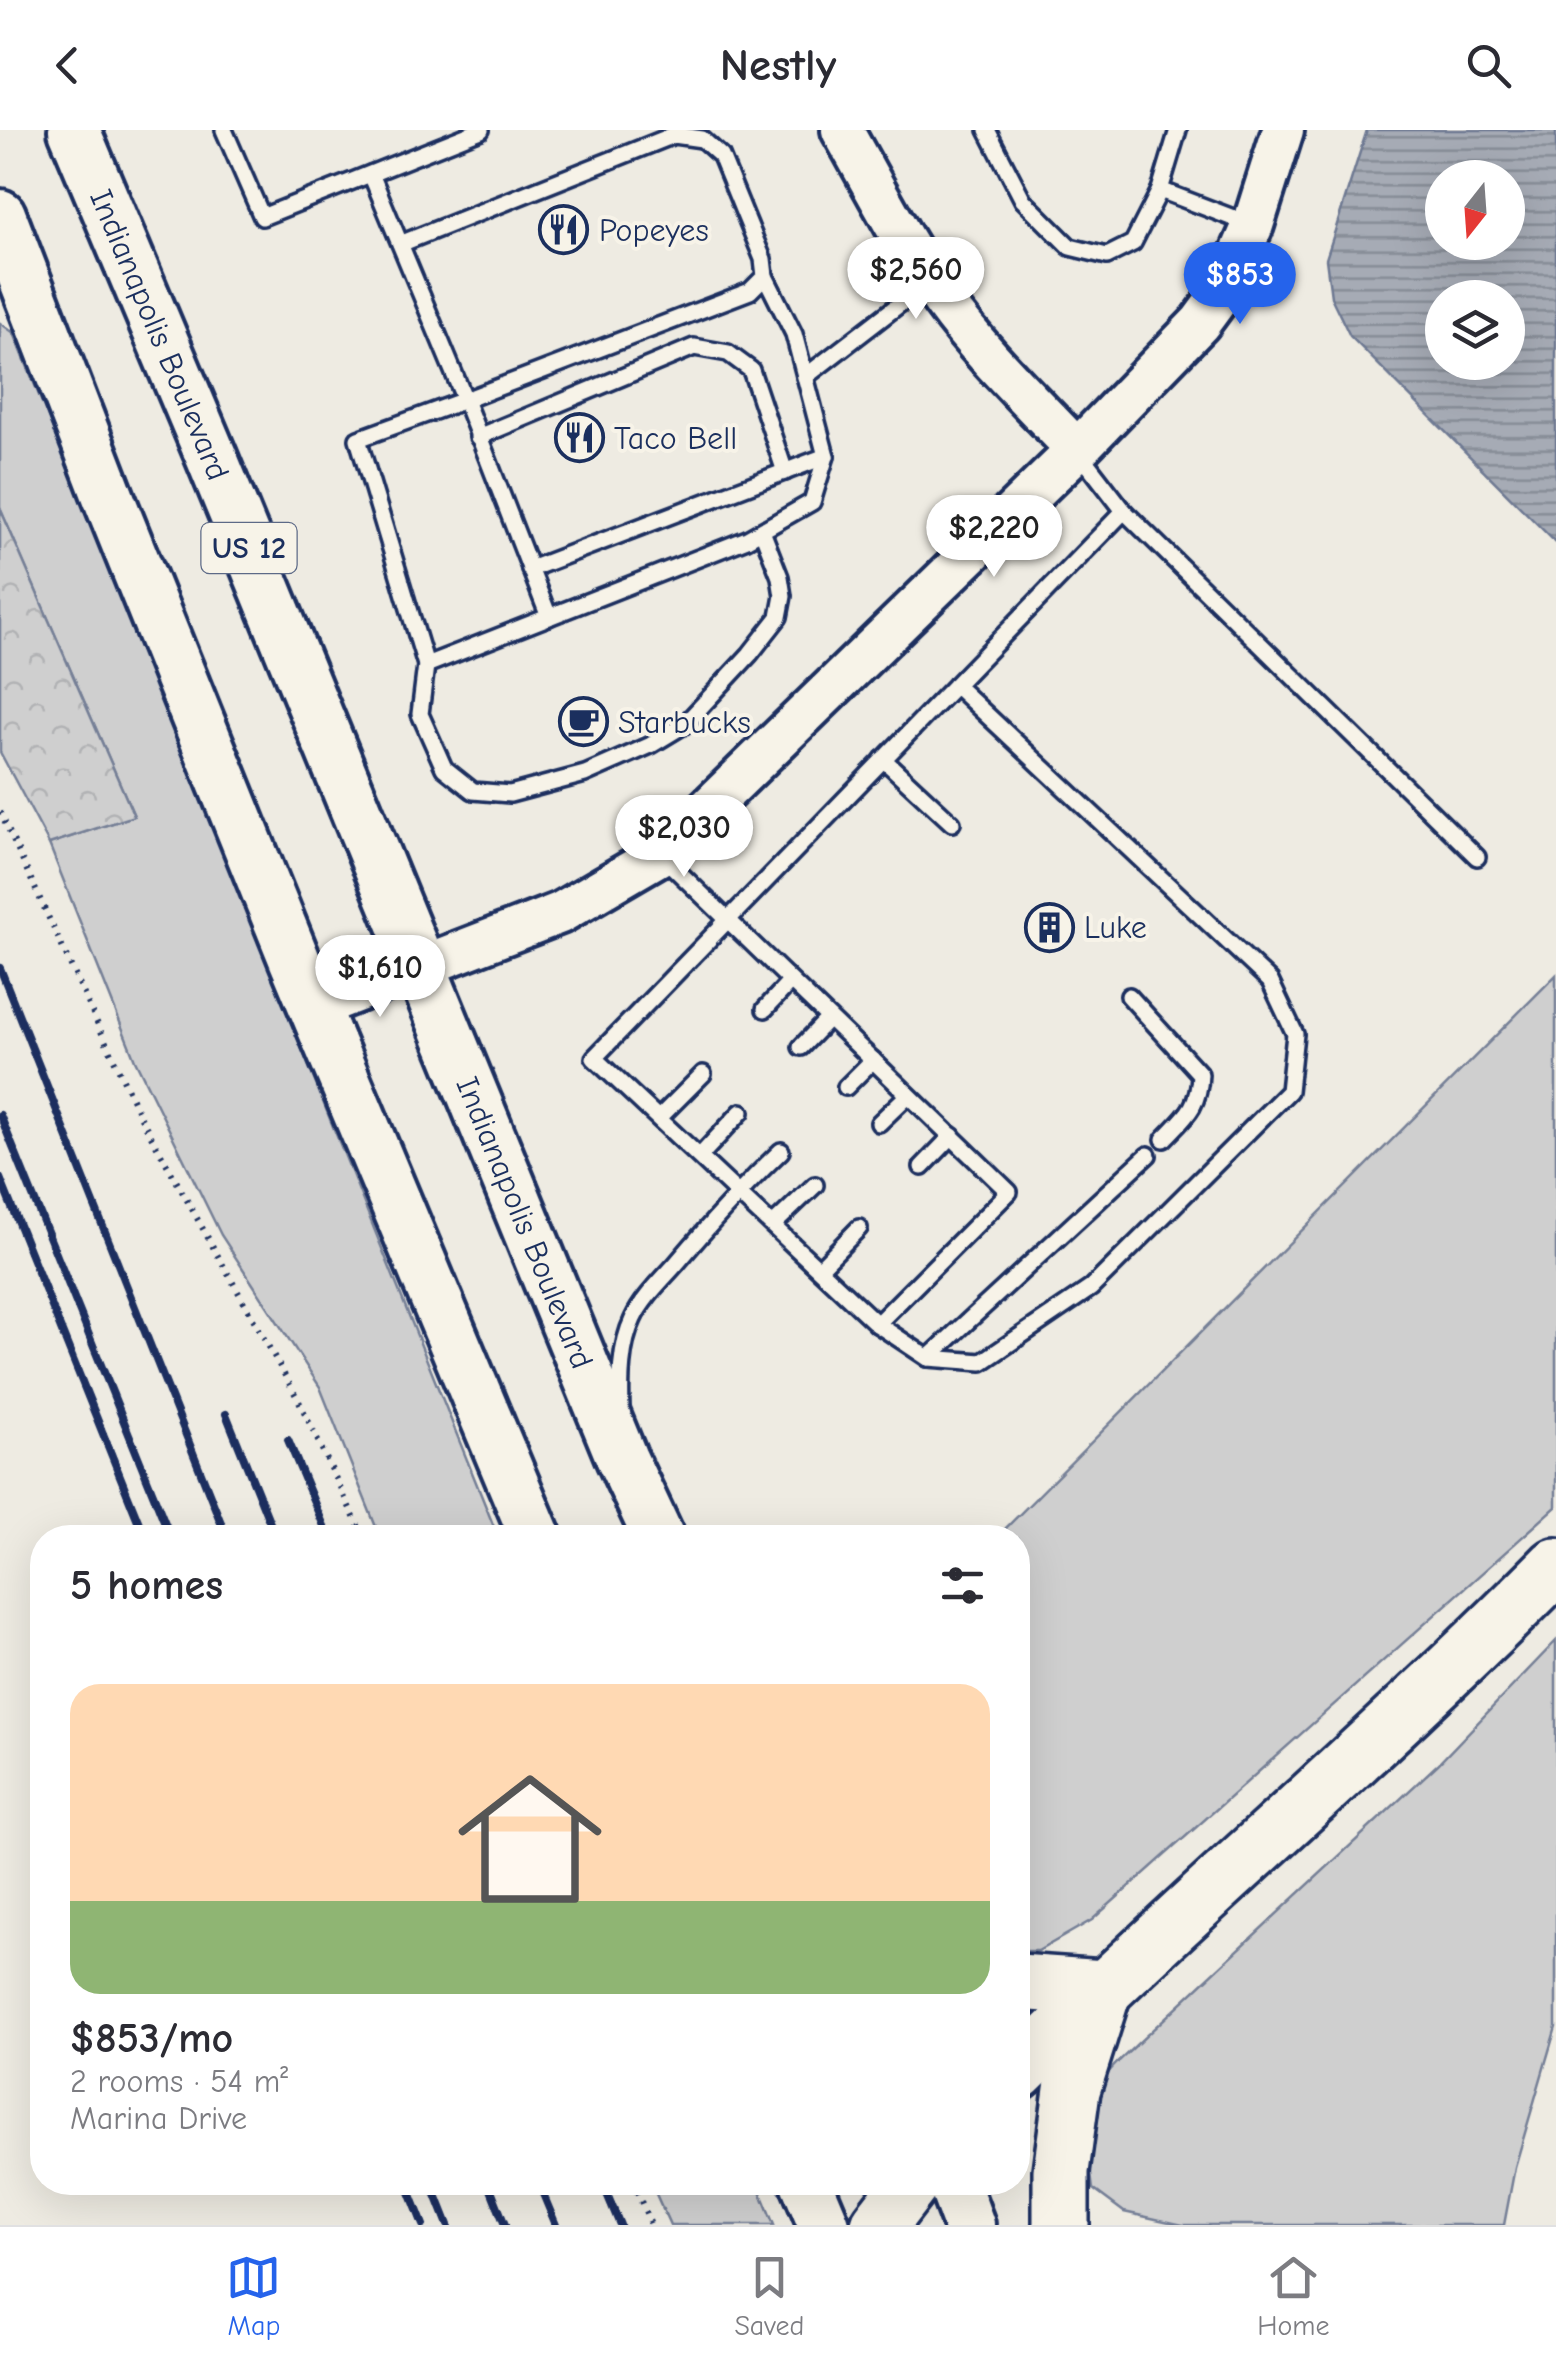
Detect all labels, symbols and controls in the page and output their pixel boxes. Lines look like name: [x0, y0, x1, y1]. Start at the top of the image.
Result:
icon: back: [40, 38, 95, 93]
icon: search: [1461, 38, 1516, 93]
text: Nestly: [720, 39, 836, 91]
north arrow: [1425, 160, 1525, 260]
map controls: [1425, 160, 1525, 380]
street label: Indianapolis Boulevard: [83, 184, 237, 485]
restaurant icon: Popeyes: [538, 204, 590, 256]
place label: Popeyes: [599, 212, 709, 249]
pin: $2,560: [835, 237, 997, 322]
pin: $853: [1181, 242, 1299, 327]
text: $2,560: [869, 251, 963, 288]
text: $853: [1206, 256, 1274, 293]
button: layers: [1425, 280, 1525, 380]
restaurant icon: Taco Bell: [553, 412, 605, 464]
place label: Taco Bell: [614, 420, 737, 457]
pin: $2,220: [913, 495, 1075, 580]
text: $2,220: [948, 509, 1040, 546]
road number: US 12: [202, 523, 296, 573]
cafe icon: Starbucks: [557, 696, 609, 748]
place label: Starbucks: [618, 704, 751, 741]
pin: $2,030: [603, 795, 765, 880]
text: $2,030: [637, 809, 731, 846]
building icon: Luke: [1023, 901, 1075, 953]
place label: Luke: [1084, 909, 1147, 946]
pin: $1,610: [299, 935, 461, 1020]
text: $1,610: [337, 949, 423, 986]
street label: Indianapolis Boulevard: [449, 1071, 601, 1374]
icon: filters: [935, 1558, 990, 1613]
text: 5 homes: [70, 1561, 223, 1610]
icon: home: [440, 1749, 620, 1929]
text: $853/mo: [70, 2014, 233, 2063]
text: 2 rooms · 54 m²: [70, 2063, 288, 2100]
text: Marina Drive: [70, 2100, 247, 2137]
tab: Map: [226, 2250, 281, 2342]
tab: Saved: [734, 2250, 804, 2342]
tab: Home: [1257, 2250, 1330, 2342]

